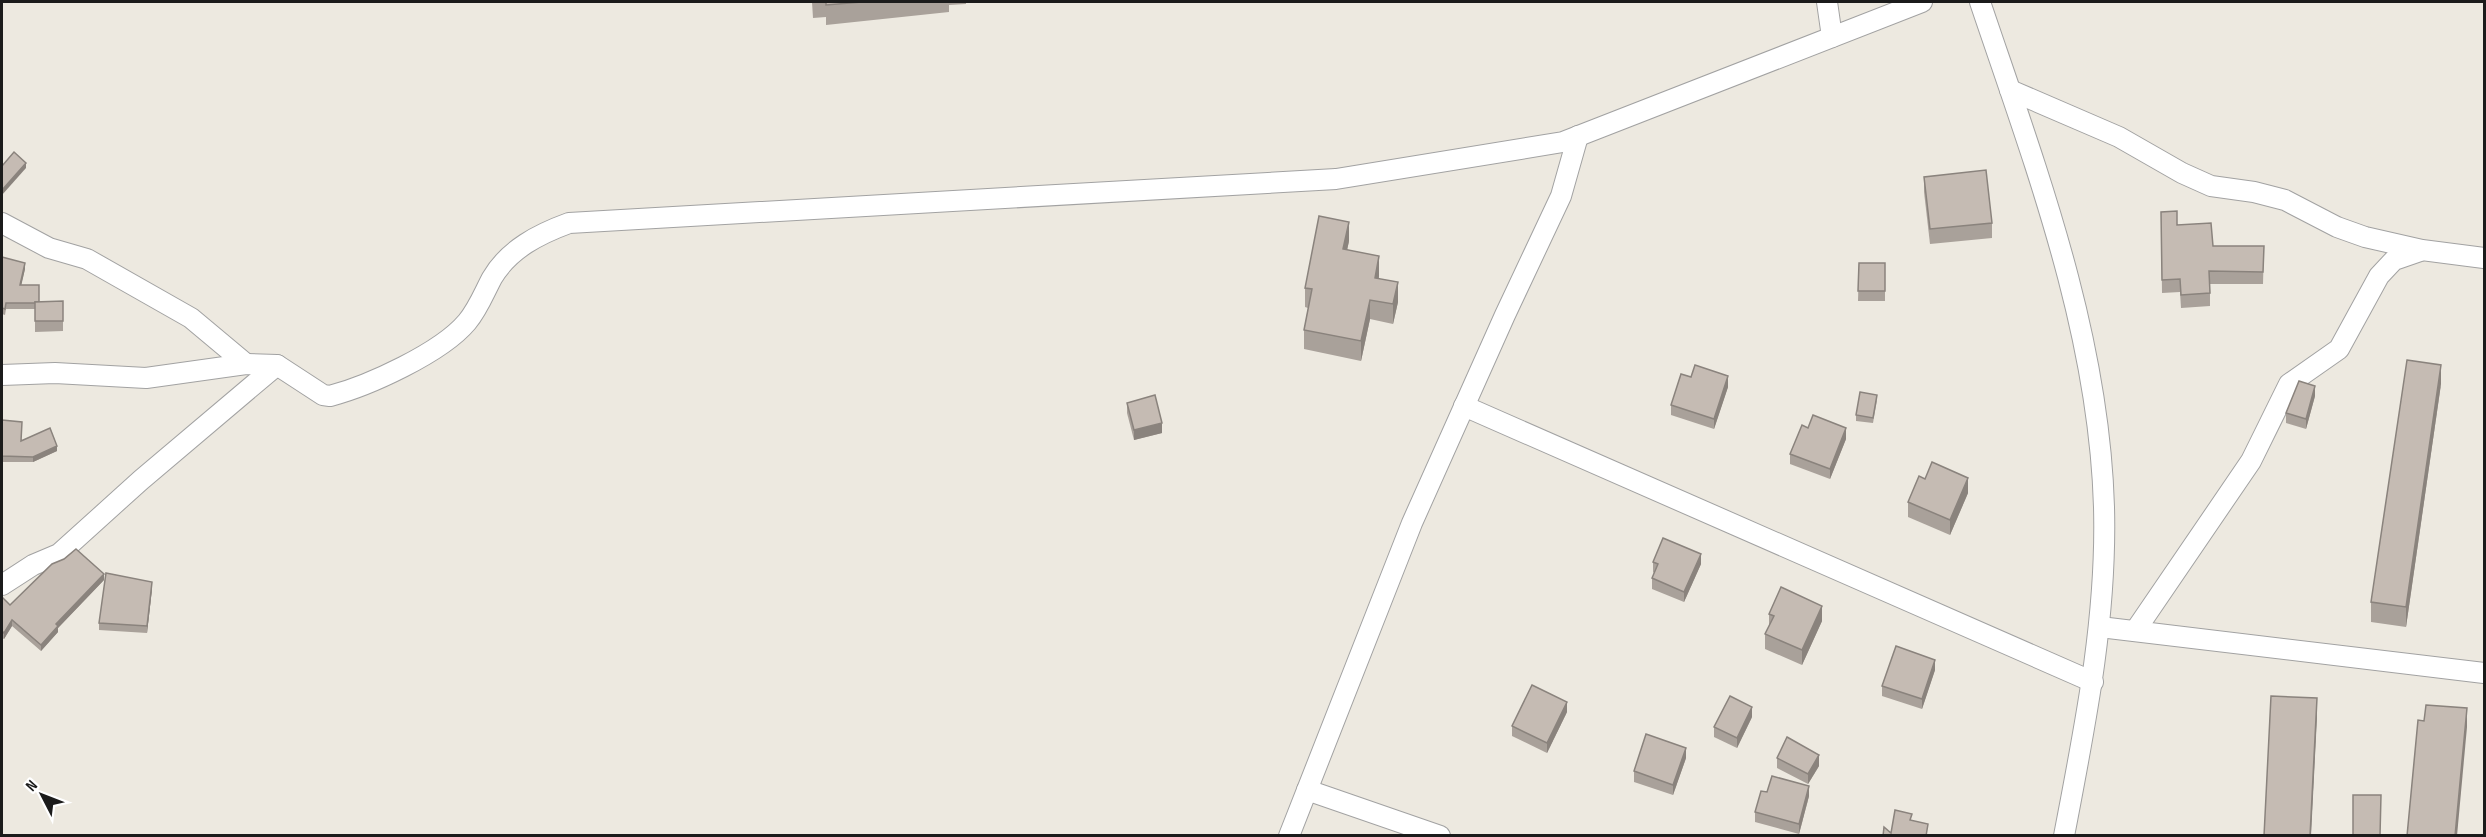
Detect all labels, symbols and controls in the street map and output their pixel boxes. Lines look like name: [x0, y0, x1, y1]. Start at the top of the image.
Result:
north arrow: [12, 765, 72, 825]
text: N: [22, 776, 42, 795]

